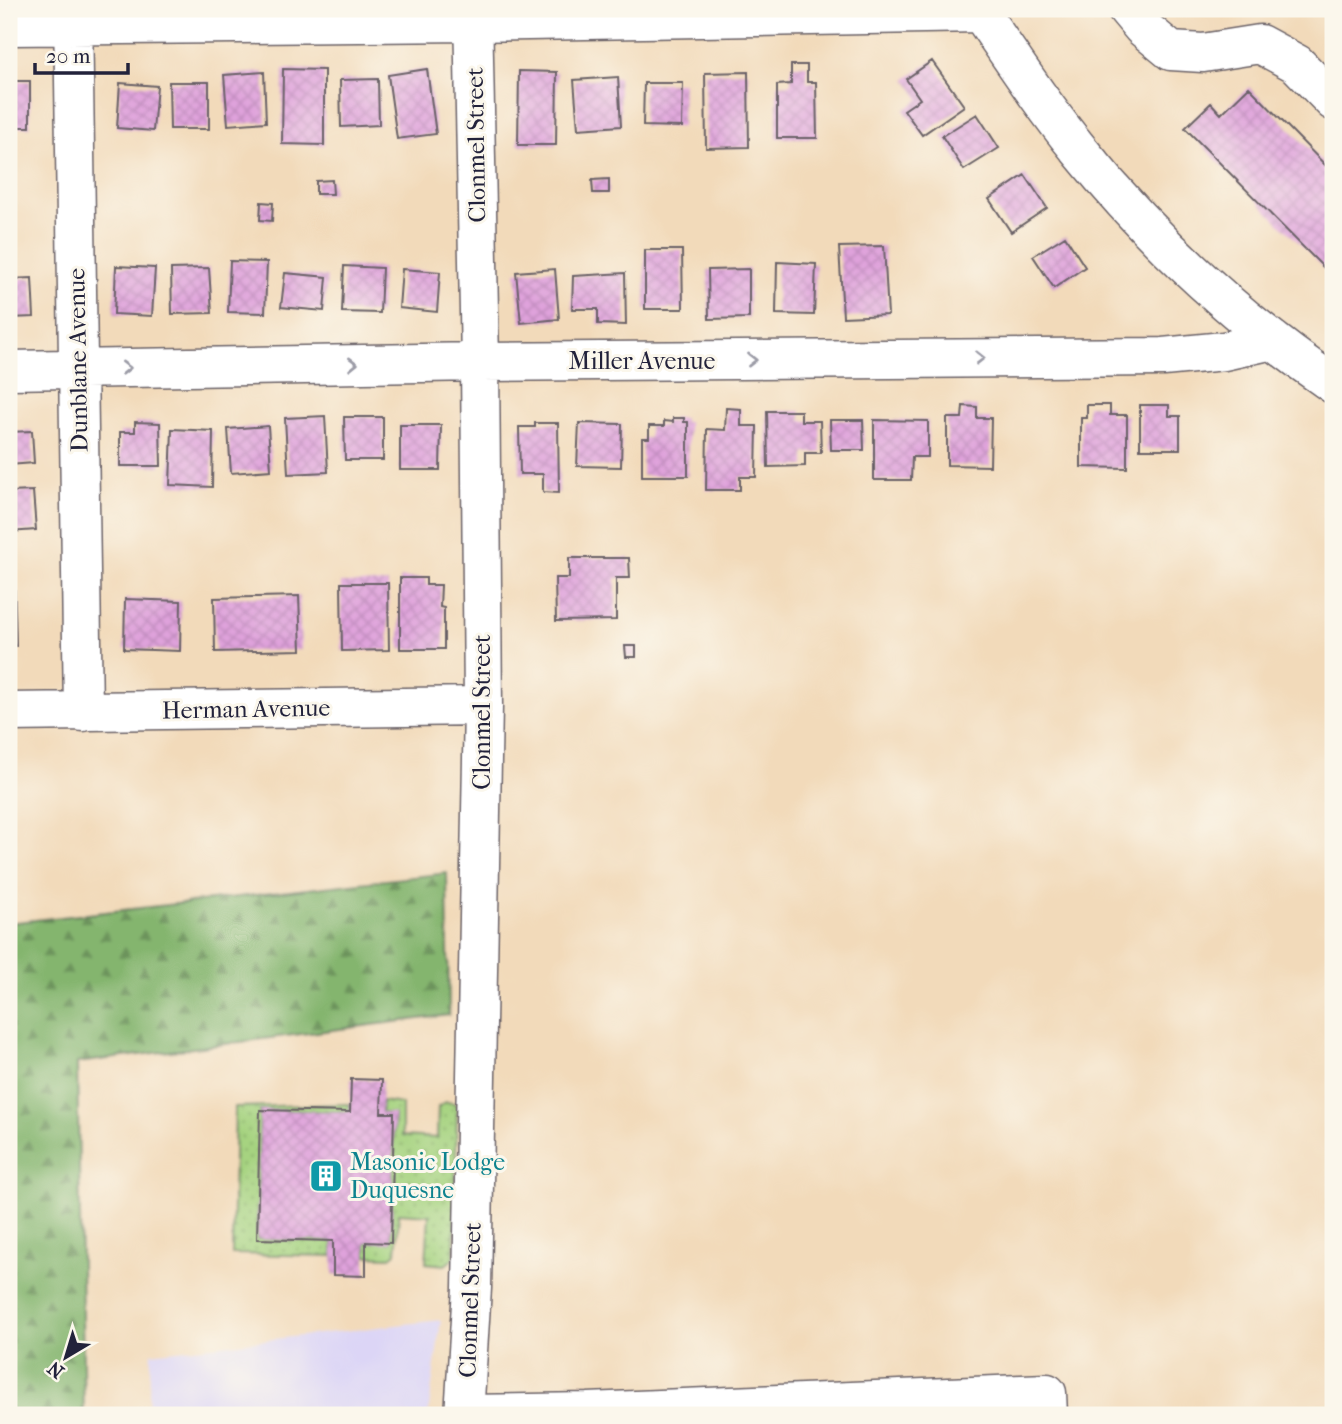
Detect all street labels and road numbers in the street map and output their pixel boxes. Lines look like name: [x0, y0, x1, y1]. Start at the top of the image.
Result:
street label: Clonmel Street: [461, 67, 491, 223]
street label: Dunblane Avenue: [62, 268, 94, 452]
street label: Miller Avenue: [569, 347, 716, 375]
street label: Clonmel Street: [468, 634, 496, 790]
street label: Herman Avenue: [162, 694, 331, 724]
street label: Clonmel Street: [453, 1221, 487, 1378]

